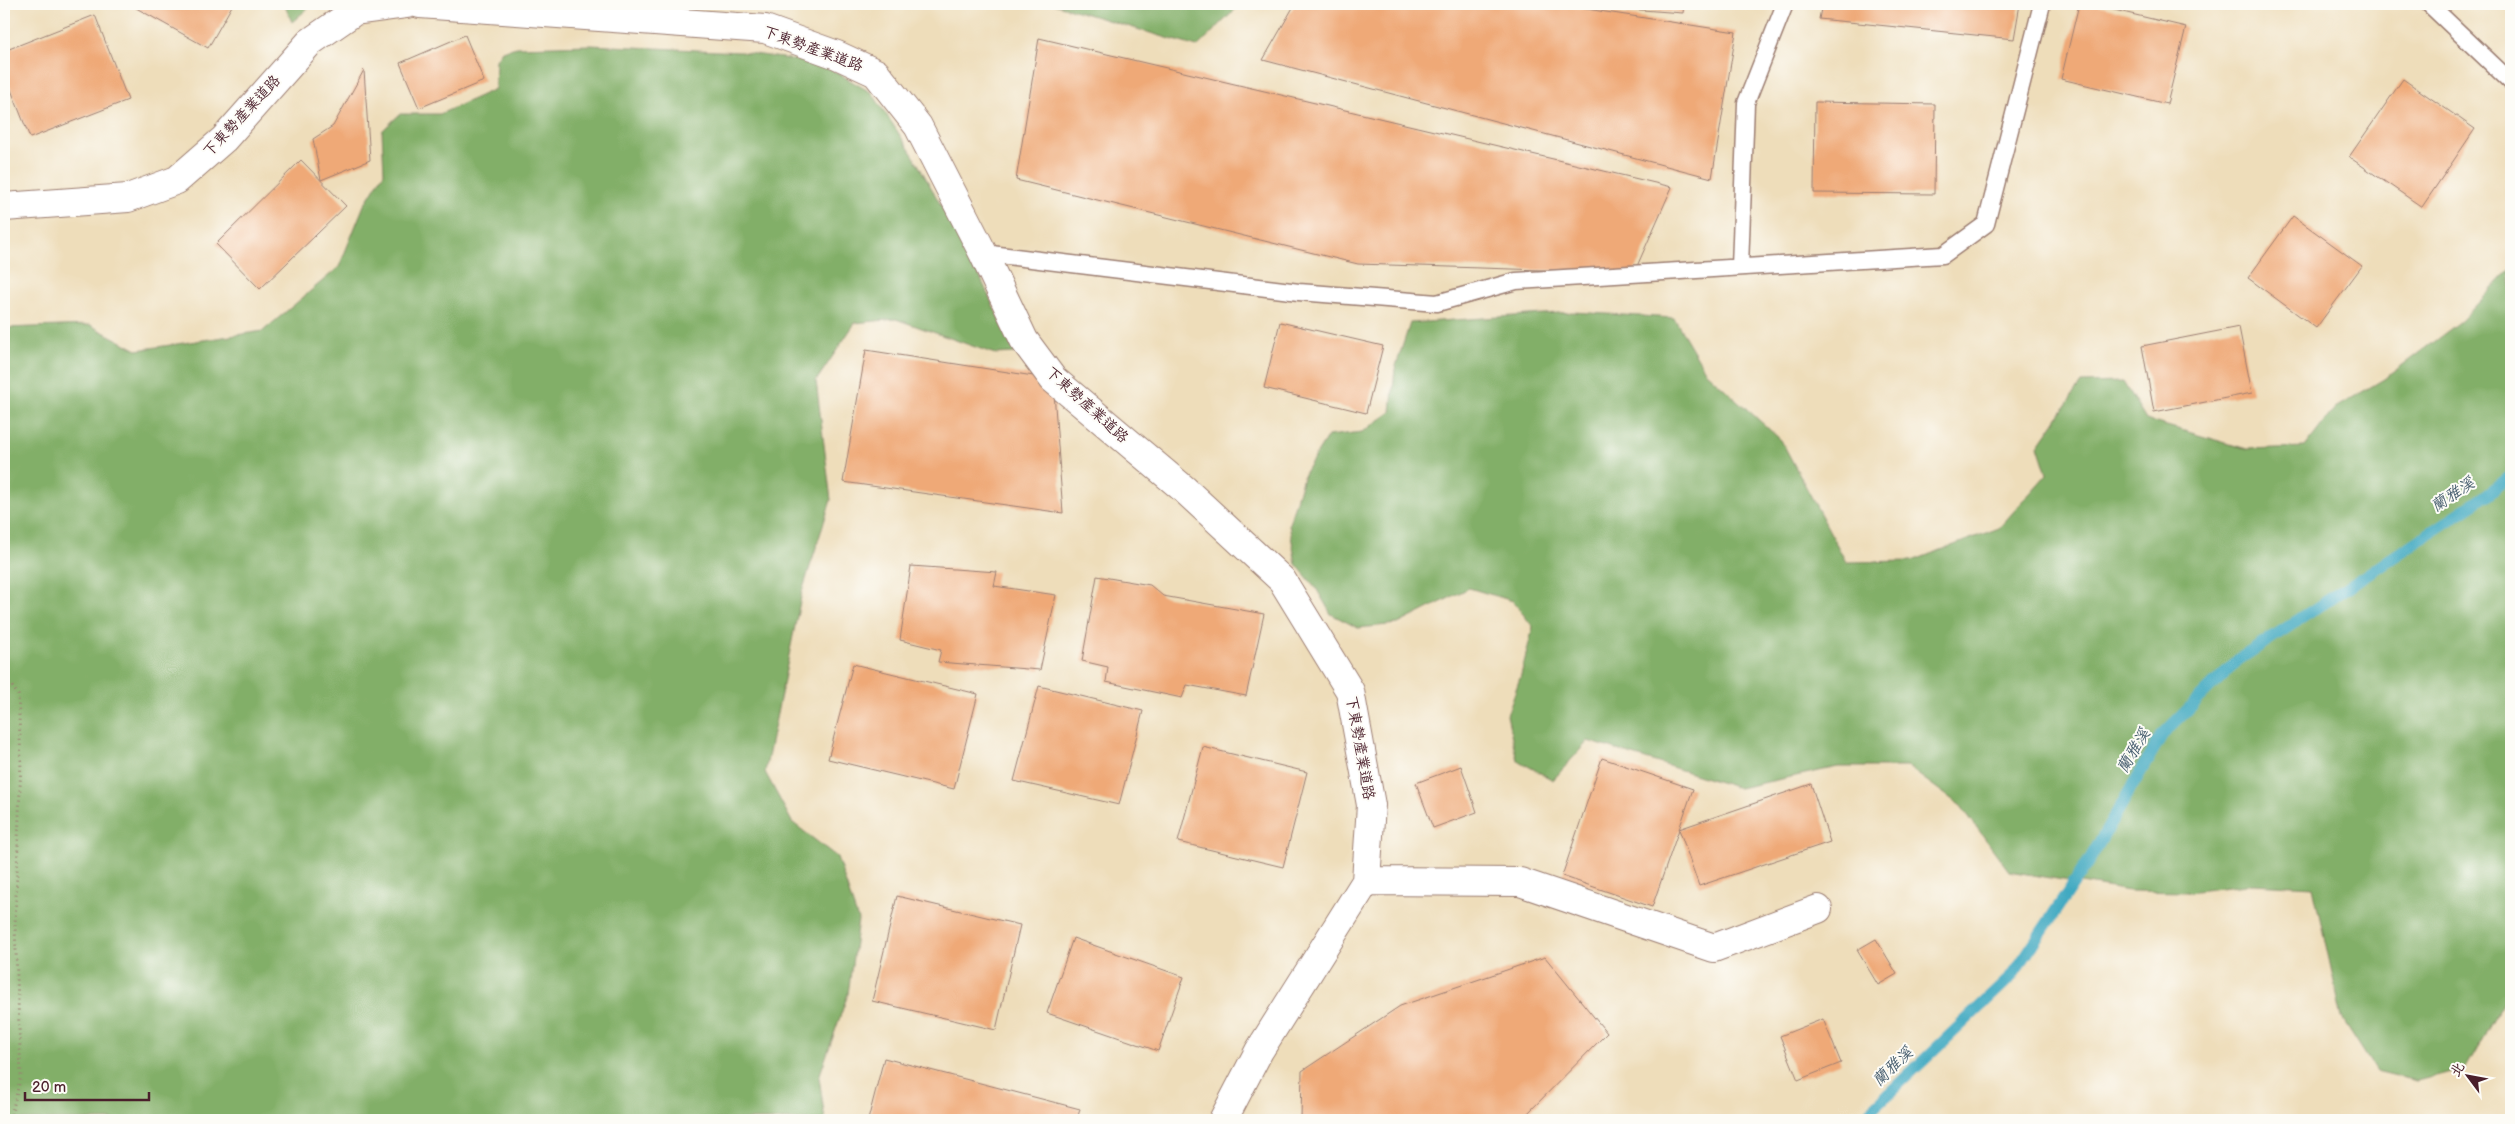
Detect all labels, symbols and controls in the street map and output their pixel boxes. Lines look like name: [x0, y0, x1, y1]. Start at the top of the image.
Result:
street label: 下東勢產業道路: [760, 22, 866, 76]
street label: 下東勢產業道路: [199, 71, 285, 161]
street label: 下東勢產業道路: [1042, 363, 1132, 447]
water label: 蘭雅溪: [2428, 473, 2479, 516]
street label: 下東勢產業道路: [1342, 695, 1378, 801]
water label: 蘭雅溪: [2113, 725, 2155, 776]
water label: 蘭雅溪: [1869, 1043, 1918, 1091]
north arrow: [2442, 1052, 2492, 1102]
text: 北: [2446, 1059, 2468, 1080]
scale bar: [25, 1069, 149, 1101]
text: 20 m: [32, 1078, 66, 1097]

